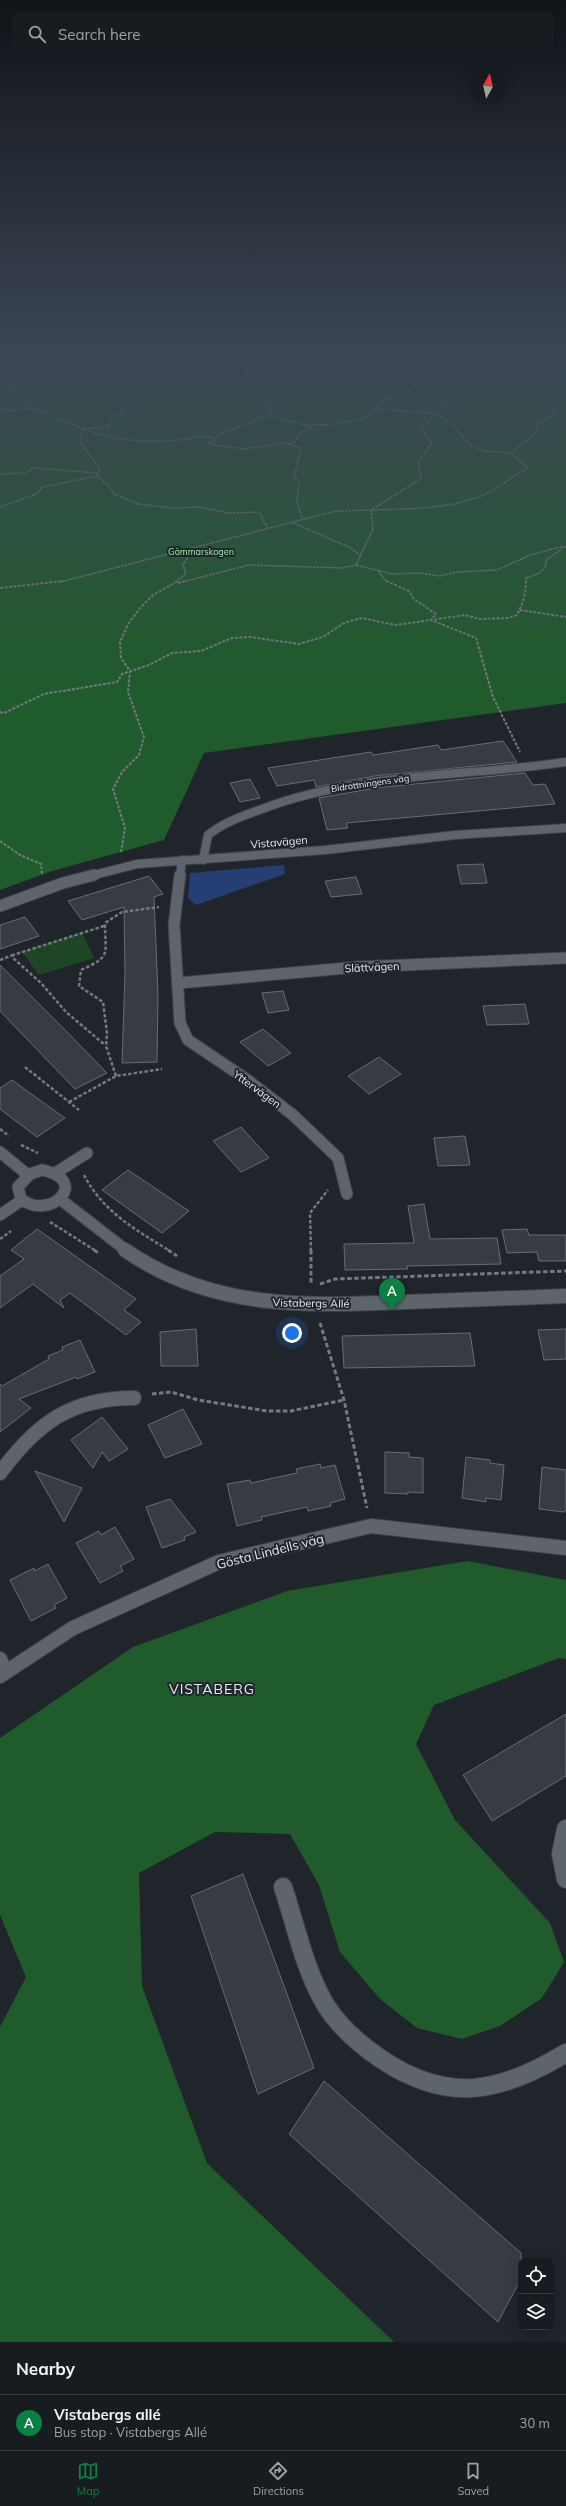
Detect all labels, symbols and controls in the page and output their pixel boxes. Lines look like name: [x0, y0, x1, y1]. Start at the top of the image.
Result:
search box: [12, 12, 554, 56]
icon: search: [26, 23, 48, 45]
text: Search here: [58, 25, 140, 44]
north arrow: [470, 68, 506, 104]
park label: Gömmarskogen: [168, 546, 234, 557]
street label: Bidrottningens väg: [330, 772, 410, 794]
street label: Vistavägen: [250, 833, 308, 851]
street label: Slättvägen: [344, 959, 400, 975]
street label: Yttervägen: [230, 1066, 284, 1111]
pin: A: [379, 1278, 405, 1311]
street label: Vistabergs Allé: [272, 1295, 350, 1311]
your location: [282, 1323, 302, 1343]
street label: Gösta Lindells väg: [215, 1530, 325, 1572]
district label: VISTABERG: [169, 1680, 255, 1698]
map controls: [518, 2258, 554, 2330]
button: locate: [518, 2258, 554, 2294]
button: layers: [518, 2294, 554, 2330]
text: Nearby: [16, 2358, 75, 2379]
text: Vistabergs allé: [54, 2405, 161, 2424]
text: A: [24, 2415, 34, 2431]
text: 30 m: [520, 2415, 550, 2431]
text: Bus stop · Vistabergs Allé: [54, 2424, 207, 2440]
tab: Map: [77, 2460, 99, 2498]
tab: Directions: [253, 2460, 304, 2498]
tab: Saved: [457, 2460, 489, 2498]

